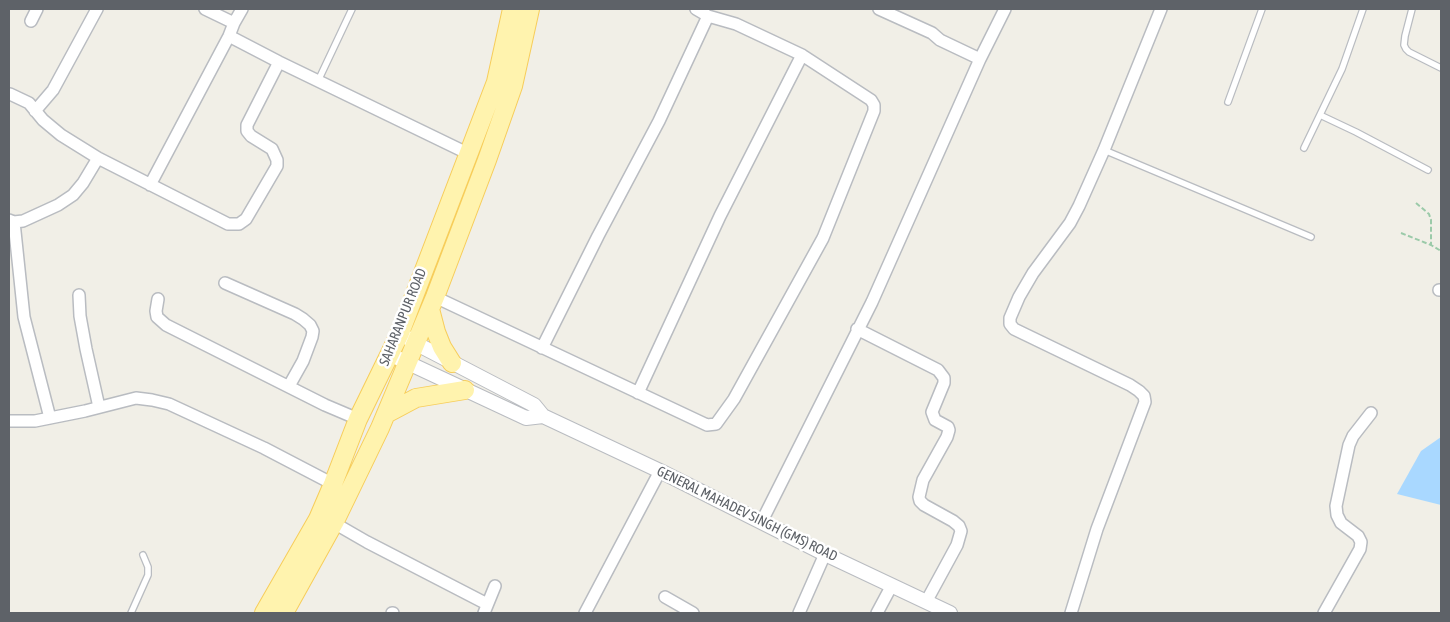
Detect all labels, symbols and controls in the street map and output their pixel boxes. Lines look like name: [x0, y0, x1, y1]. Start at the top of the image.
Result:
street label: SAHARANPUR ROAD: [376, 266, 430, 368]
street label: GENERAL MAHADEV SINGH (GMS) ROAD: [654, 463, 840, 565]

